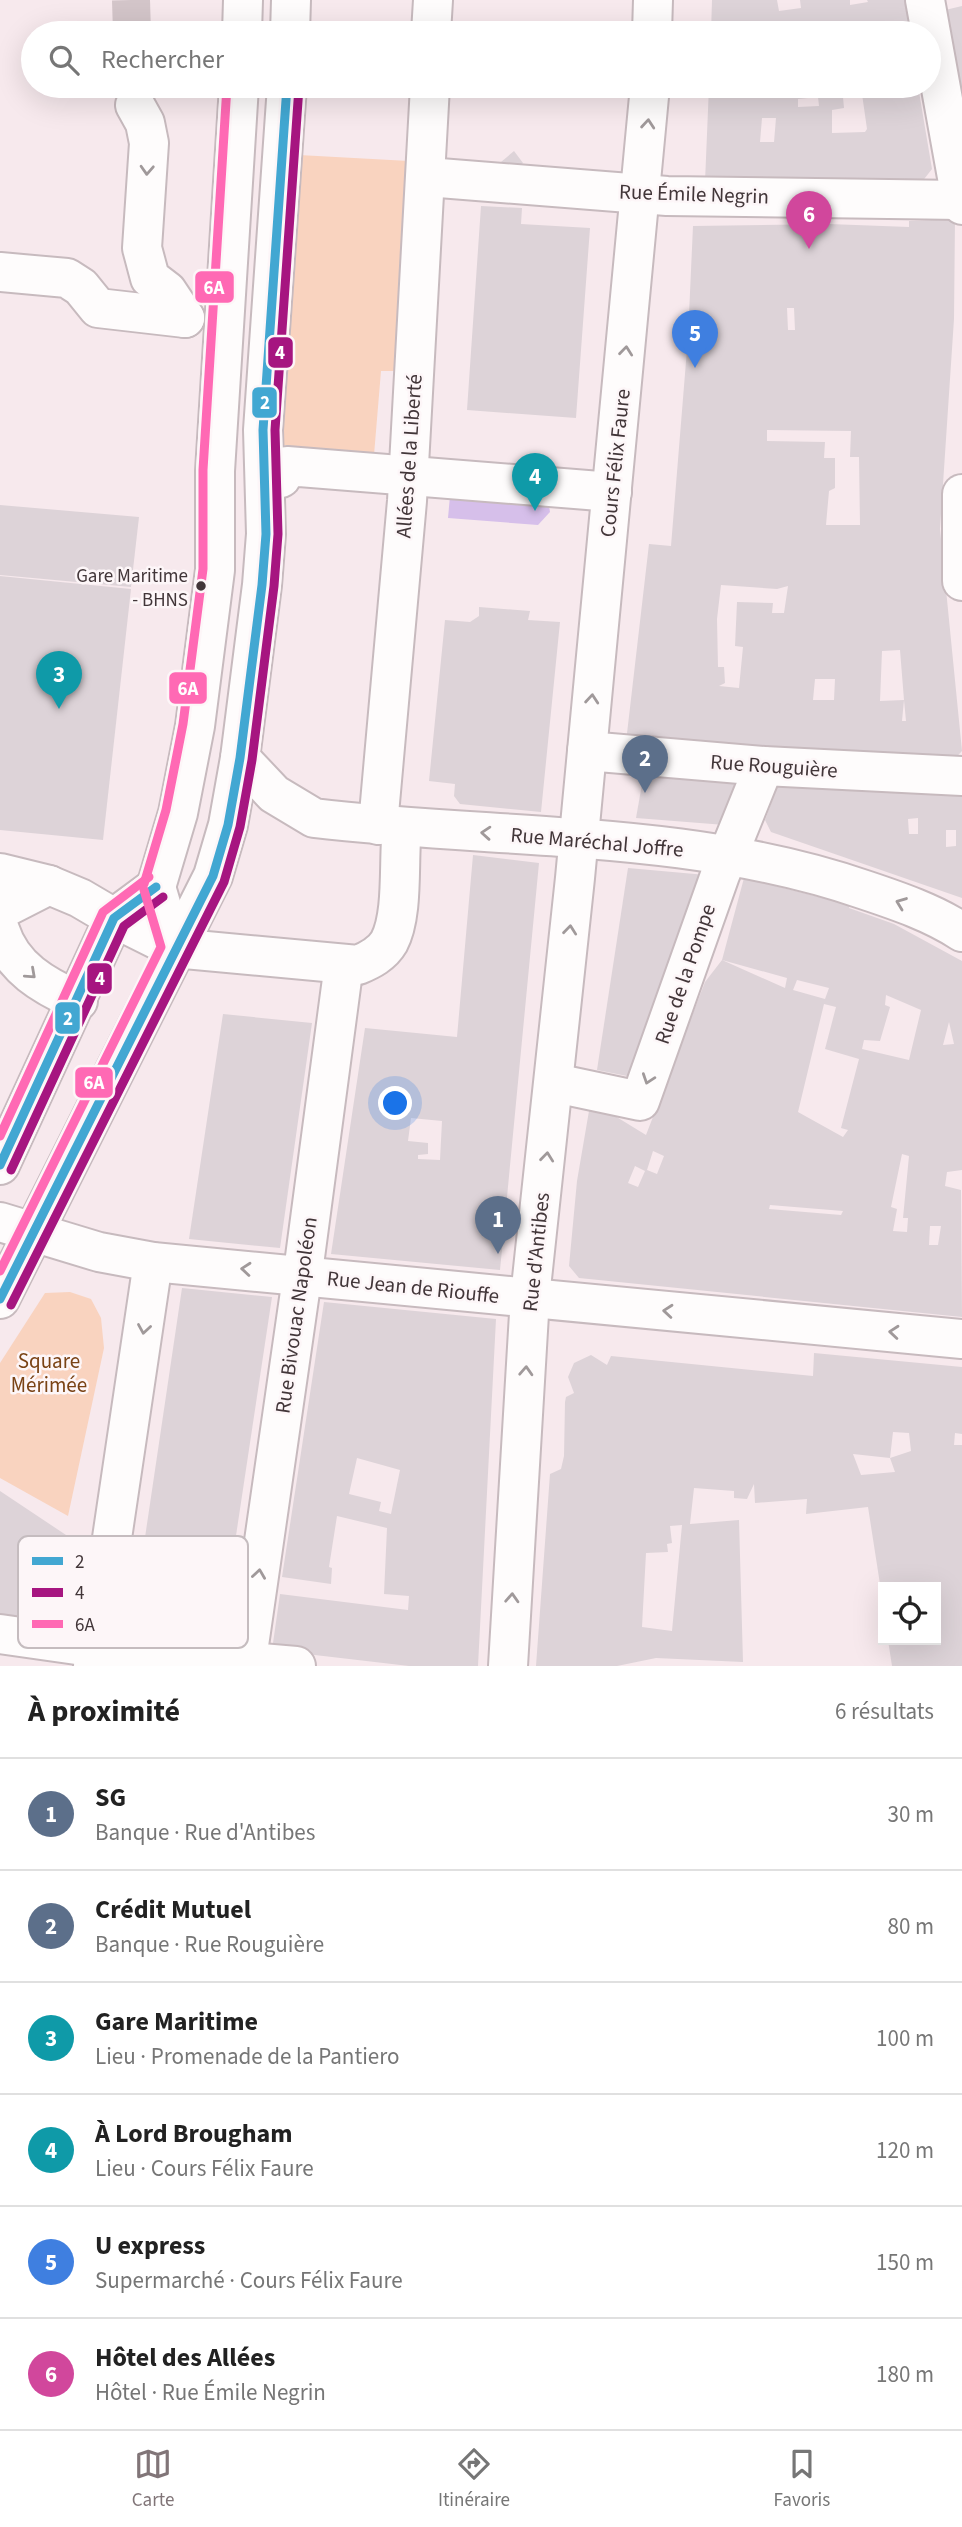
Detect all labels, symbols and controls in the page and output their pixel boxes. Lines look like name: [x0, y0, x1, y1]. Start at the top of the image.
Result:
search box: [21, 21, 941, 98]
icon: search: [45, 41, 83, 79]
text: Rechercher: [101, 41, 224, 78]
one-way arrow: [640, 118, 655, 129]
one-way arrow: [140, 165, 155, 176]
street label: Rue Émile Negrin: [619, 176, 769, 212]
pin: 6: [786, 191, 832, 249]
line badge: 6A: [194, 270, 235, 304]
text: 6A: [204, 275, 225, 302]
pin: 5: [672, 310, 718, 368]
line badge: 4: [267, 336, 294, 369]
text: 4: [275, 340, 285, 367]
one-way arrow: [619, 345, 634, 356]
street label: Allées de la Liberté: [388, 373, 430, 539]
line badge: 2: [251, 386, 278, 419]
street label: Cours Félix Faure: [592, 387, 638, 539]
text: 2: [260, 390, 270, 417]
pin: 4: [512, 453, 558, 511]
place label: Gare Maritime - BHNS: [76, 563, 188, 614]
marker: Gare Maritime - BHNS: [194, 579, 208, 593]
pin: 3: [36, 651, 82, 709]
line badge: 6A: [168, 671, 208, 705]
text: 6A: [178, 676, 199, 703]
one-way arrow: [584, 693, 599, 704]
pin: 2: [622, 735, 668, 793]
street label: Rue Rouguière: [709, 747, 839, 785]
street label: Rue Maréchal Joffre: [509, 819, 685, 865]
one-way arrow: [480, 826, 491, 841]
one-way arrow: [895, 897, 907, 911]
street label: Rue de la Pompe: [647, 900, 723, 1048]
one-way arrow: [562, 925, 577, 936]
line badge: 4: [86, 962, 113, 995]
one-way arrow: [23, 966, 36, 978]
text: 4: [95, 966, 105, 993]
line badge: 2: [54, 1001, 81, 1035]
text: 2: [63, 1006, 73, 1033]
line badge: 6A: [74, 1066, 114, 1099]
text: 6A: [84, 1070, 105, 1097]
one-way arrow: [642, 1073, 656, 1085]
your location: [378, 1086, 412, 1120]
one-way arrow: [539, 1151, 554, 1162]
street label: Rue d'Antibes: [515, 1191, 557, 1313]
pin: 1: [475, 1196, 521, 1254]
street label: Rue Bivouac Napoléon: [267, 1215, 325, 1415]
one-way arrow: [240, 1262, 251, 1277]
street label: Rue Jean de Riouffe: [325, 1263, 501, 1311]
one-way arrow: [662, 1304, 673, 1319]
one-way arrow: [137, 1323, 152, 1335]
one-way arrow: [888, 1325, 900, 1340]
park label: Square Mérimée: [11, 1346, 87, 1400]
one-way arrow: [518, 1365, 533, 1376]
legend: [18, 1536, 248, 1648]
text: 2: [75, 1549, 84, 1576]
one-way arrow: [251, 1568, 266, 1580]
text: 4: [75, 1580, 84, 1607]
map controls: [878, 1582, 941, 1645]
button: locate: [878, 1582, 941, 1645]
one-way arrow: [504, 1592, 519, 1603]
text: 6A: [75, 1612, 95, 1639]
text: À proximité: [28, 1690, 180, 1733]
text: 6 résultats: [835, 1695, 934, 1728]
text: SG: [95, 1779, 126, 1816]
text: 1: [45, 1798, 57, 1831]
text: 30 m: [887, 1798, 934, 1831]
text: Banque · Rue d'Antibes: [95, 1816, 315, 1849]
text: Crédit Mutuel: [95, 1891, 251, 1928]
text: 2: [45, 1910, 57, 1943]
text: 80 m: [887, 1910, 934, 1943]
text: Banque · Rue Rouguière: [95, 1928, 324, 1961]
text: Gare Maritime: [95, 2003, 258, 2040]
text: 3: [45, 2022, 57, 2055]
text: 100 m: [876, 2022, 934, 2055]
text: Lieu · Promenade de la Pantiero: [95, 2040, 399, 2073]
text: À Lord Brougham: [95, 2115, 293, 2152]
text: 4: [45, 2134, 57, 2167]
text: 120 m: [876, 2134, 934, 2167]
text: Lieu · Cours Félix Faure: [95, 2152, 314, 2185]
text: U express: [95, 2227, 205, 2264]
text: 5: [45, 2246, 57, 2279]
text: 150 m: [876, 2246, 934, 2279]
text: Supermarché · Cours Félix Faure: [95, 2264, 403, 2297]
text: Hôtel des Allées: [95, 2339, 275, 2376]
text: 6: [45, 2358, 57, 2391]
text: 180 m: [876, 2358, 934, 2391]
text: Hôtel · Rue Émile Negrin: [95, 2376, 326, 2409]
tab: Carte: [132, 2445, 174, 2514]
tab: Itinéraire: [438, 2445, 510, 2514]
tab: Favoris: [774, 2445, 830, 2514]

